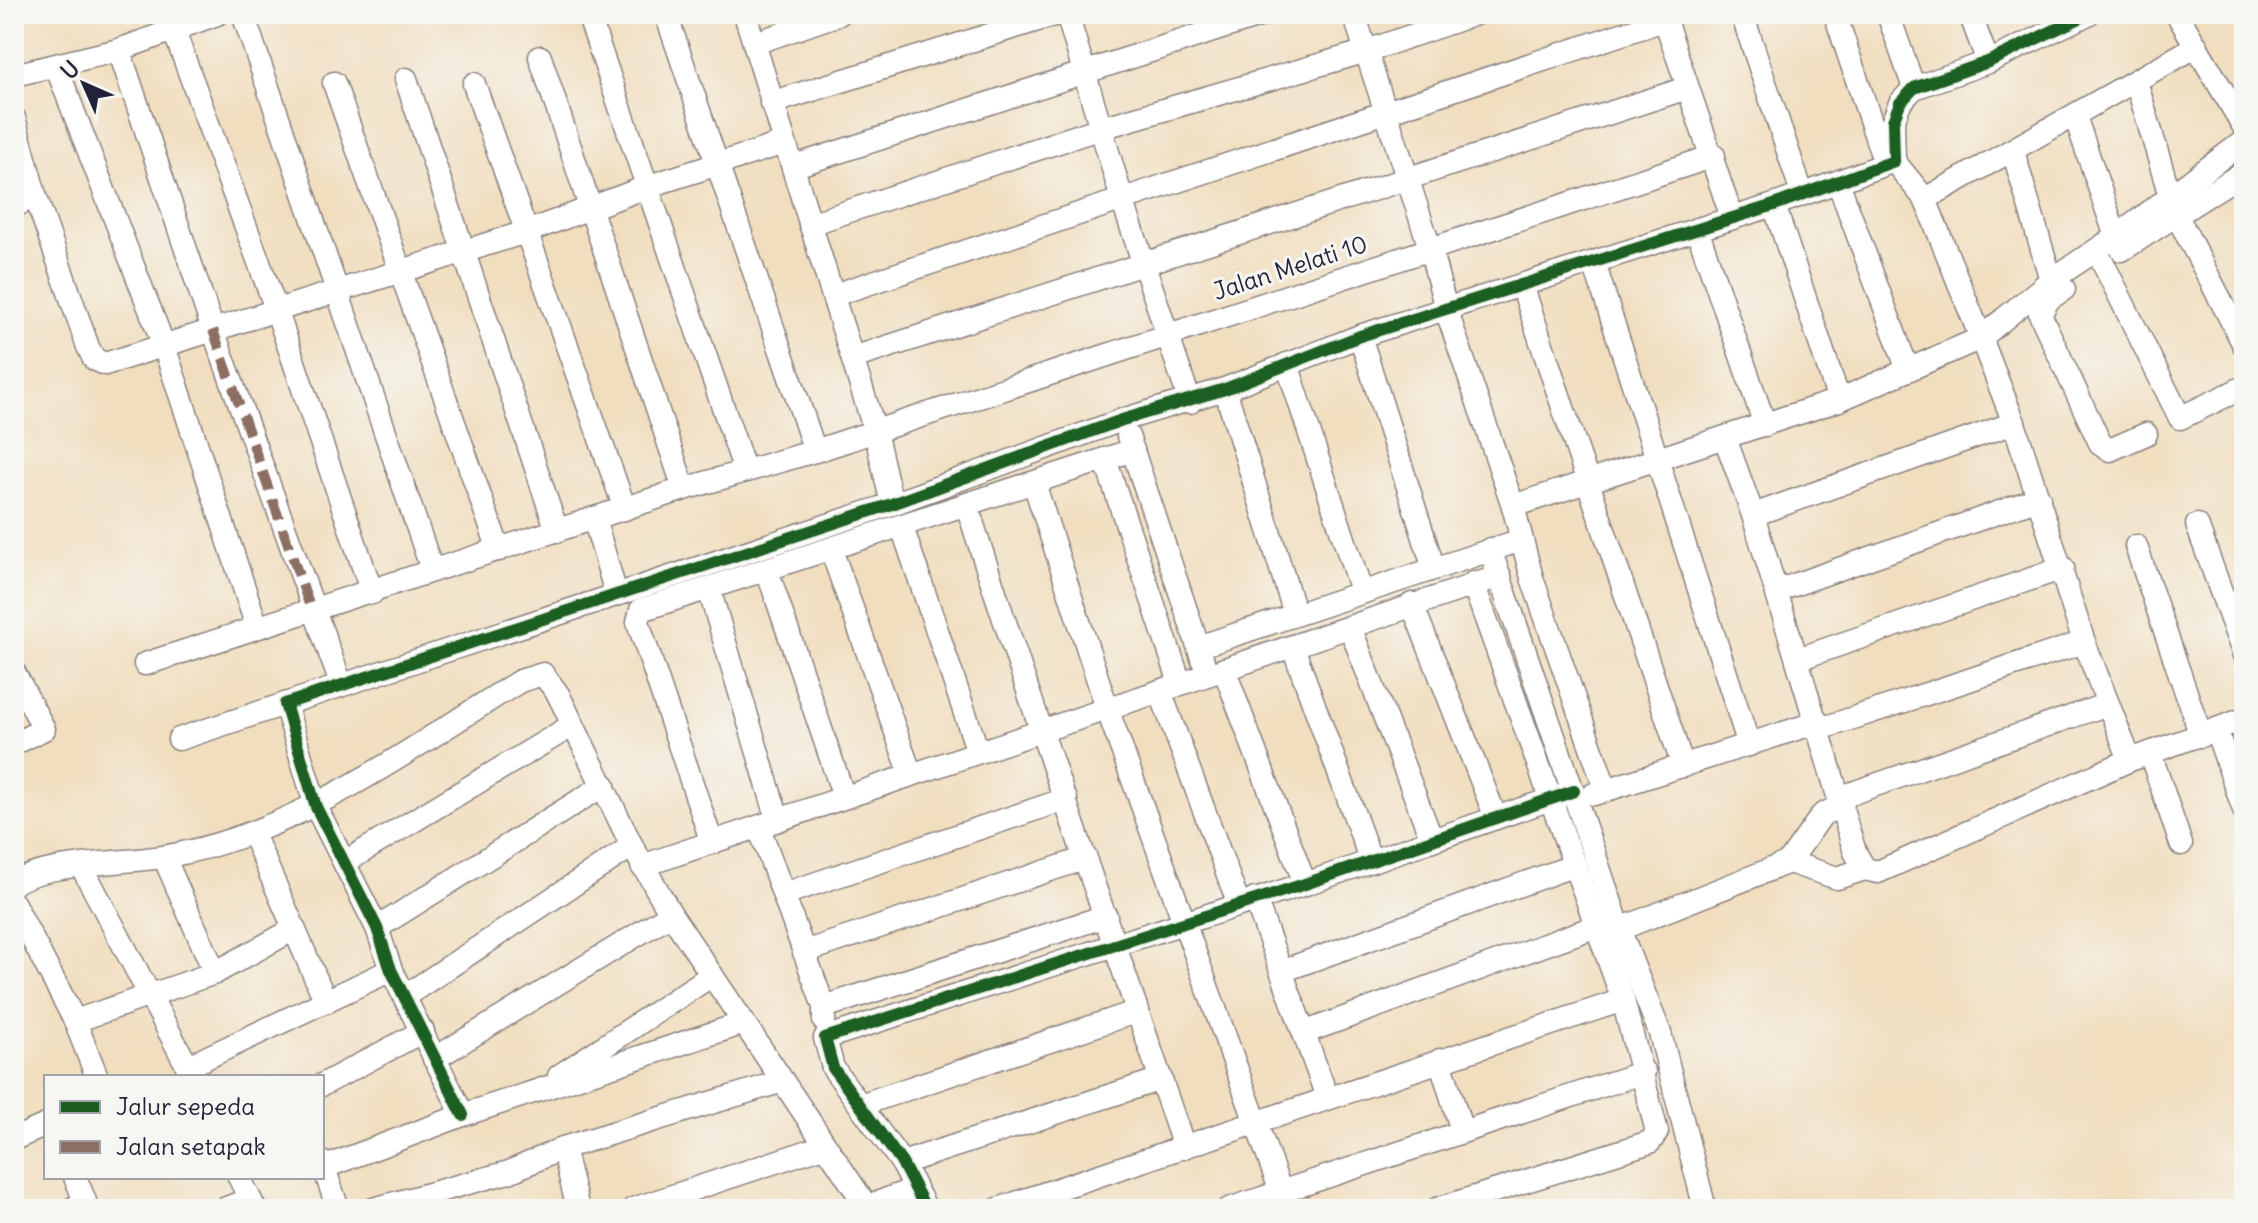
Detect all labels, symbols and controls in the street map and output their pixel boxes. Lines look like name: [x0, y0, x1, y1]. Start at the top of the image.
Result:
north arrow: [44, 44, 124, 124]
text: U: [55, 55, 85, 85]
street label: Jalan Melati 10: [1209, 228, 1371, 306]
legend: [44, 1075, 324, 1179]
text: Jalur sepeda: [116, 1091, 255, 1121]
text: Jalan setapak: [116, 1131, 266, 1161]

